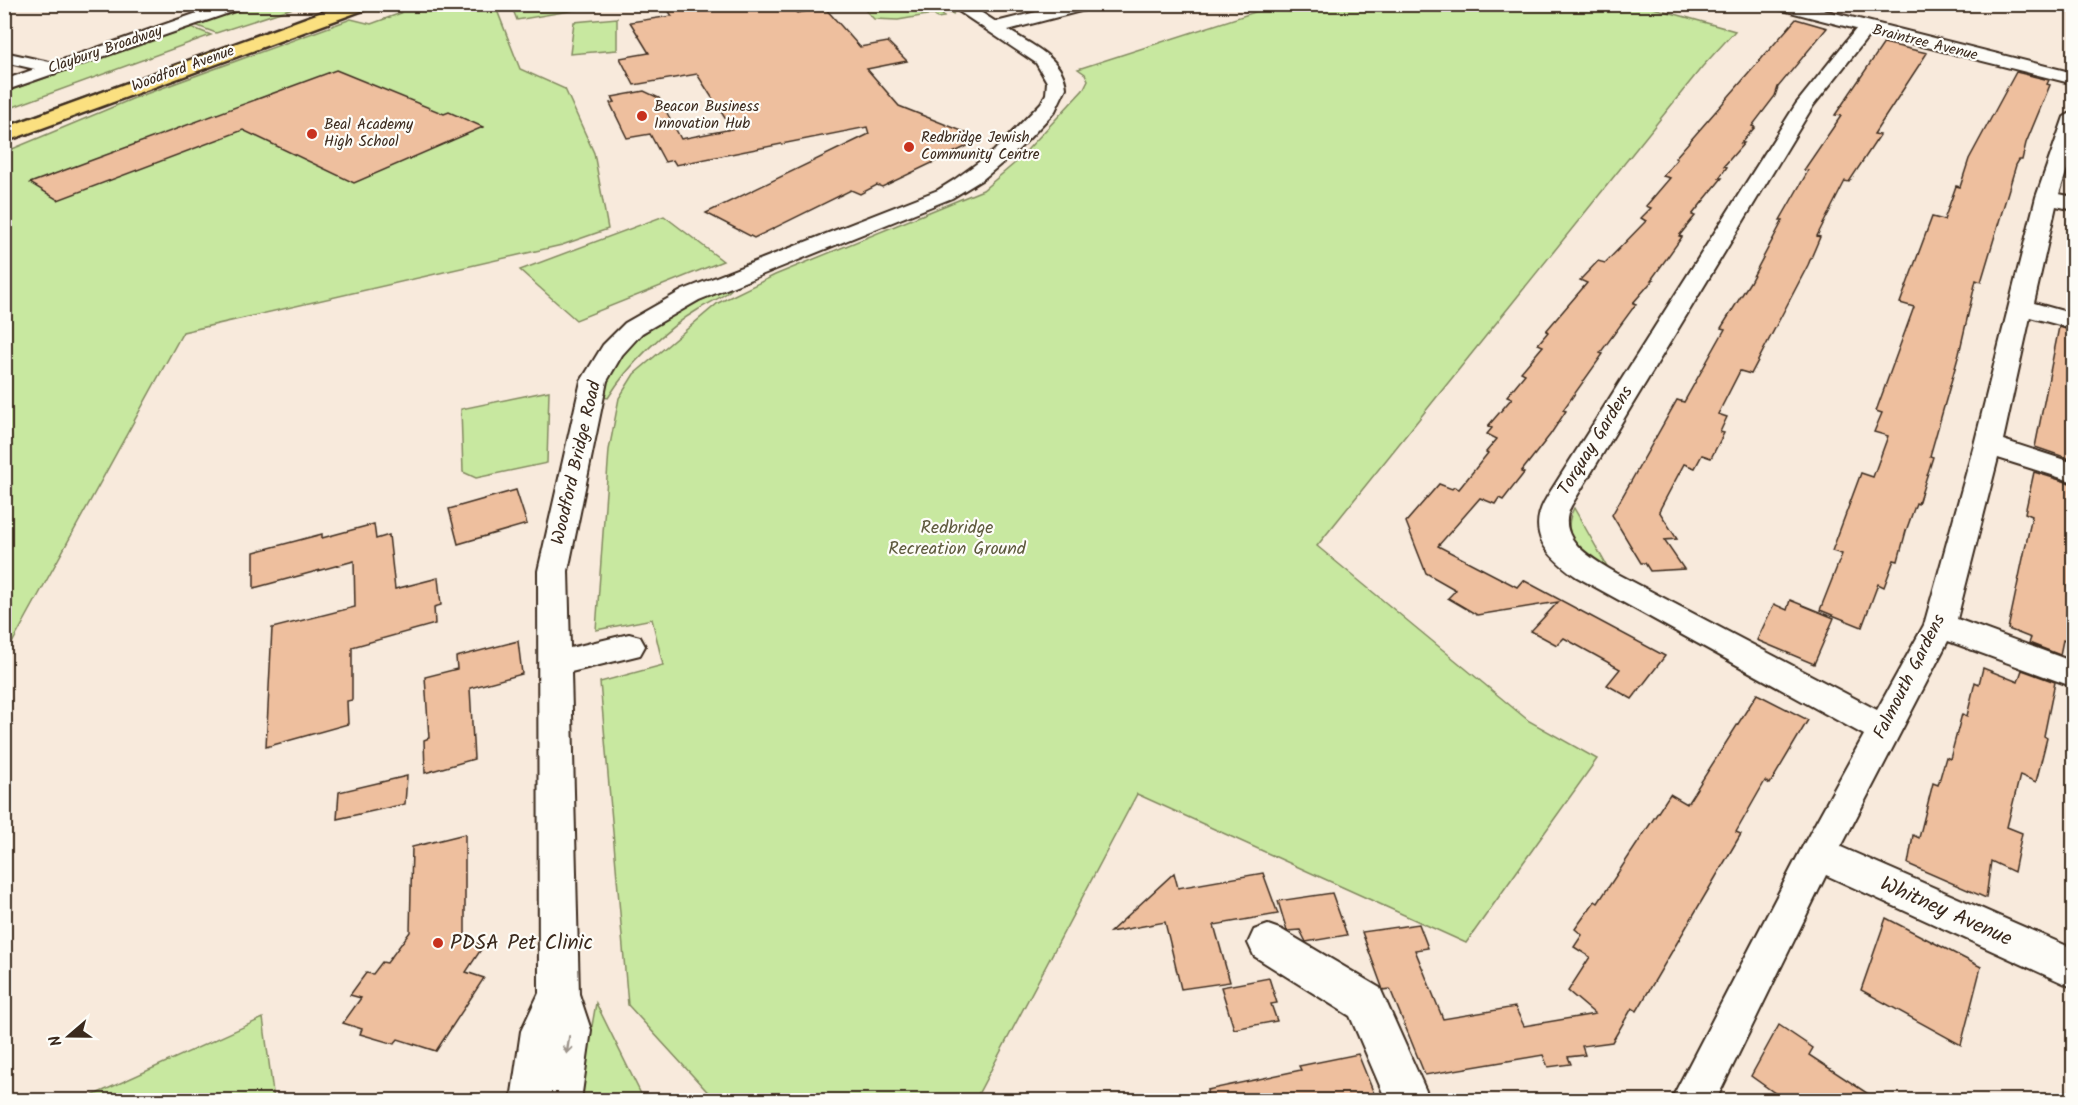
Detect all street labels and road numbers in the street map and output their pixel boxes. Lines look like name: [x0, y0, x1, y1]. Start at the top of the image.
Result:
street label: Braintree Avenue: [1870, 18, 1980, 68]
street label: Claybury Broadway: [44, 19, 166, 81]
street label: Woodford Avenue: [128, 39, 238, 99]
street label: Woodford Bridge Road: [544, 377, 610, 548]
street label: Torquay Gardens: [1551, 380, 1642, 502]
street label: Falmouth Gardens: [1866, 609, 1954, 745]
street label: Whitney Avenue: [1875, 868, 2018, 956]

